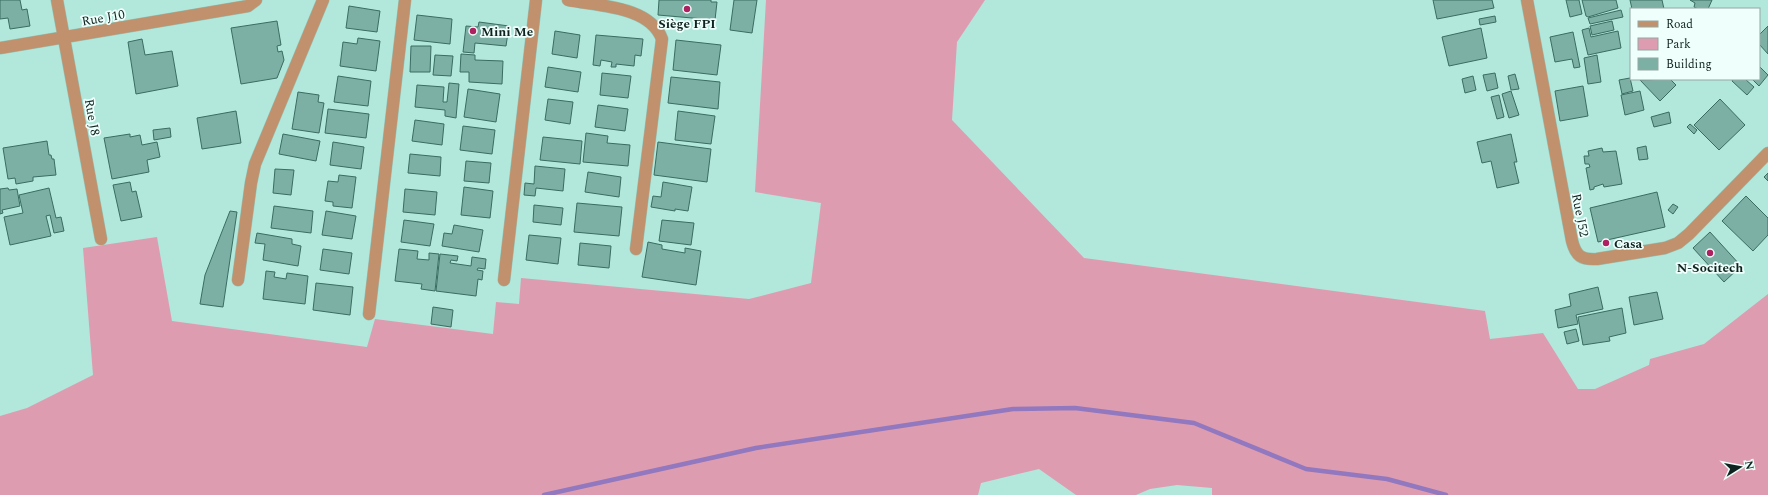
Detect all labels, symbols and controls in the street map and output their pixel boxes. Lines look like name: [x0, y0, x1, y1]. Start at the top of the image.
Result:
street label: Rue J10: [80, 4, 127, 32]
marker: Siège FPI: [682, 4, 692, 14]
legend: [1630, 8, 1760, 80]
place label: Siège FPI: [658, 14, 716, 34]
text: Road: [1666, 15, 1693, 34]
place label: Mini Me: [481, 22, 533, 42]
marker: Mini Me: [468, 26, 478, 36]
text: Park: [1666, 35, 1691, 54]
text: Building: [1666, 55, 1712, 74]
street label: Rue J8: [79, 97, 105, 137]
street label: Rue J52: [1566, 192, 1594, 238]
place label: Casa: [1614, 234, 1643, 254]
marker: Casa: [1601, 238, 1611, 248]
marker: N-Socitech: [1705, 248, 1715, 258]
place label: N-Socitech: [1677, 258, 1743, 278]
north arrow: [1720, 447, 1760, 487]
text: N: [1740, 459, 1759, 471]

